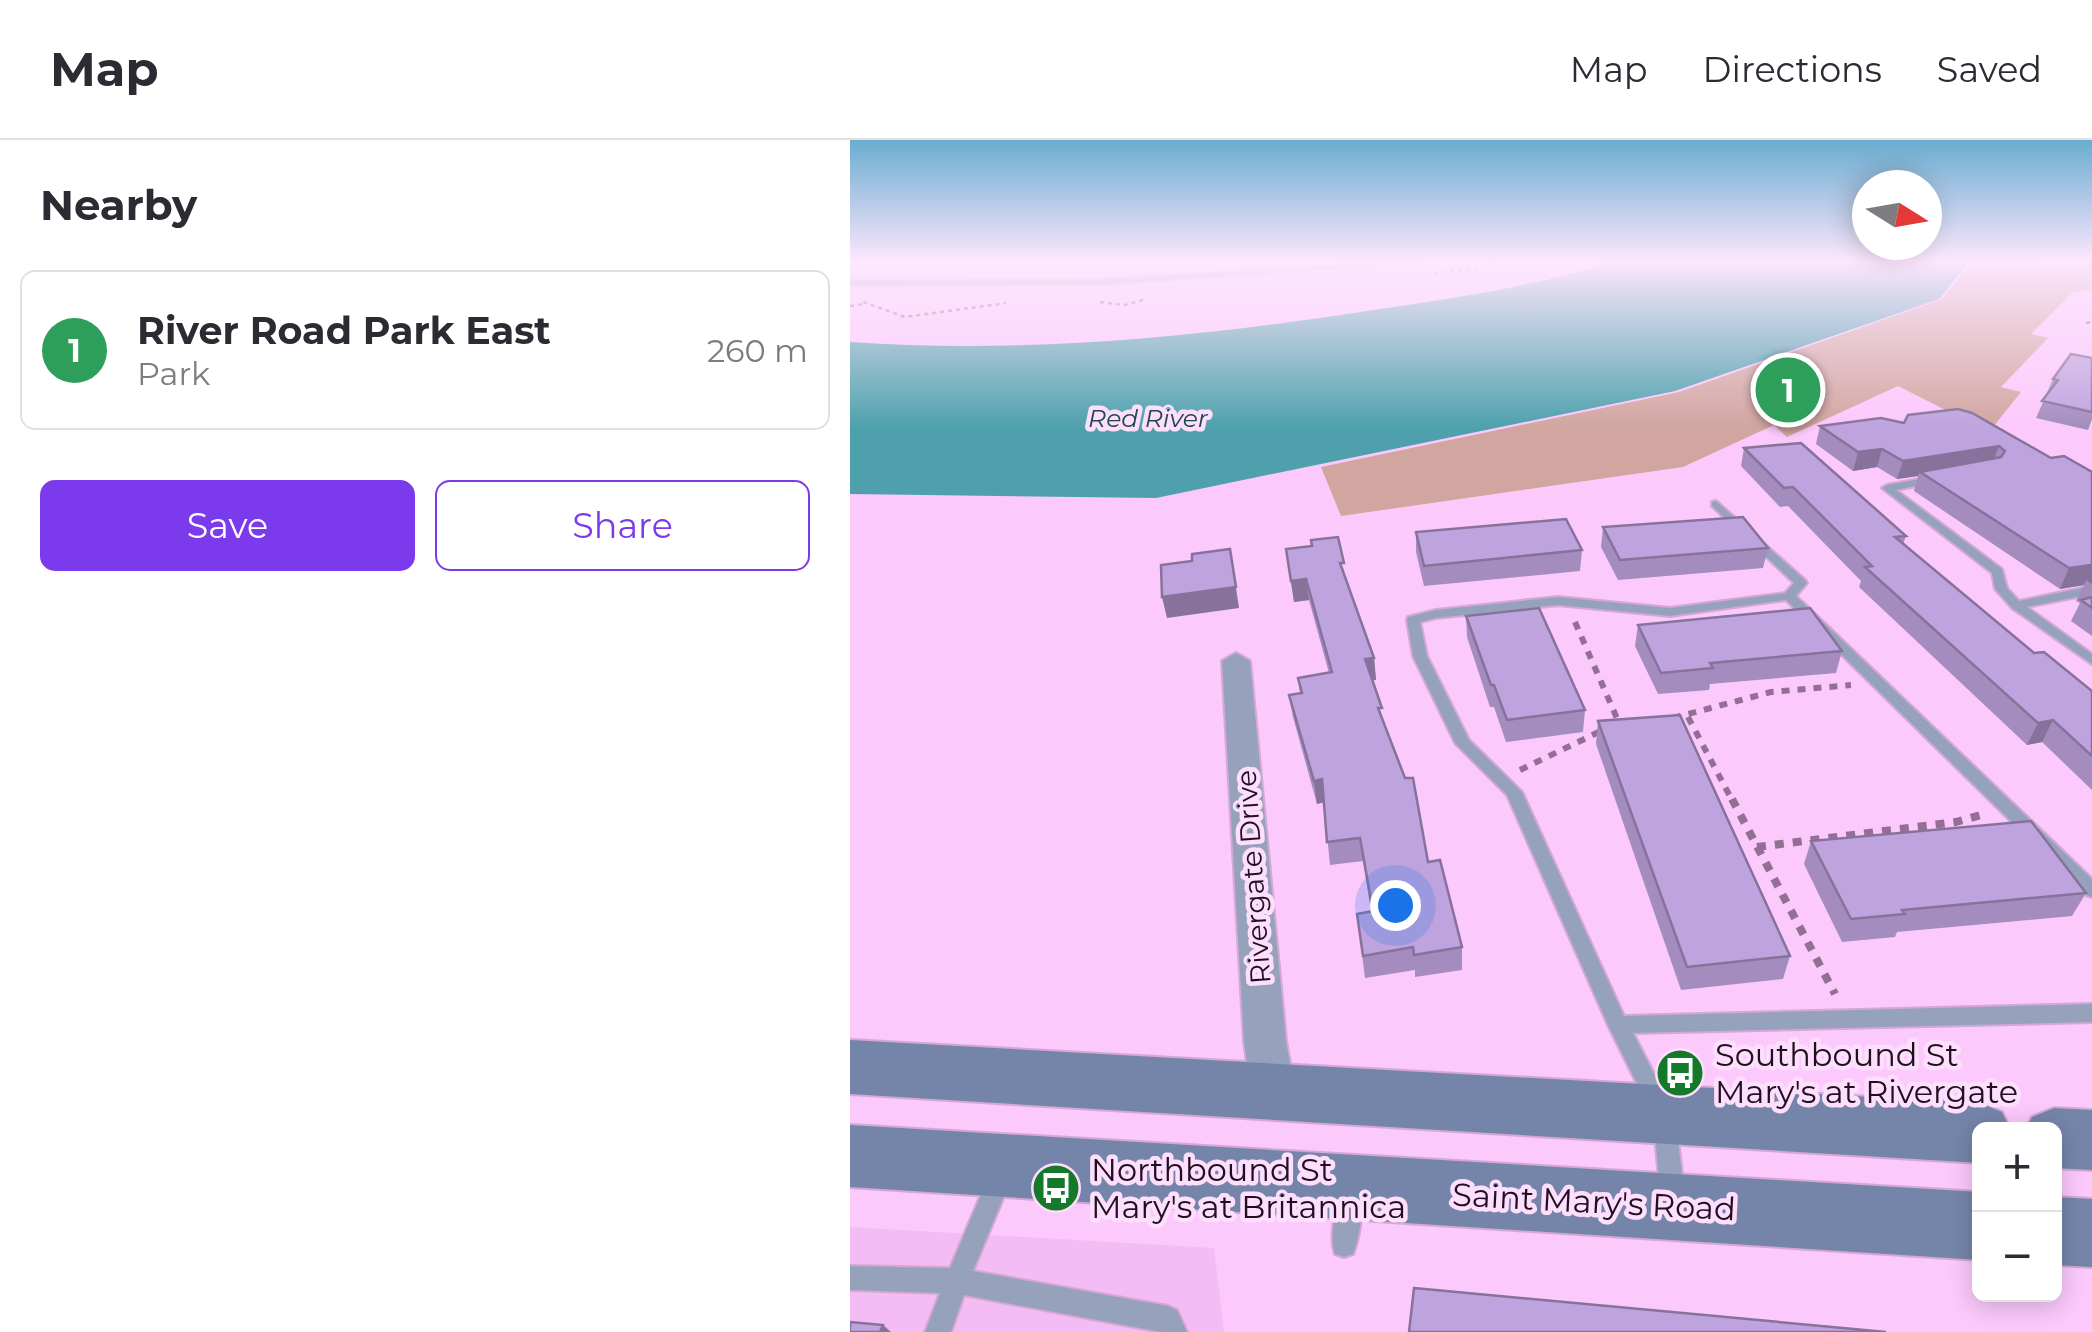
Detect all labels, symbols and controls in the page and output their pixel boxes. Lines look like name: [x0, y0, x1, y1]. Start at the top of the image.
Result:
text: Map: [50, 40, 159, 98]
text: Map: [1570, 48, 1648, 91]
text: Directions: [1703, 48, 1882, 91]
text: Saved: [1937, 48, 2042, 91]
north arrow: [1852, 170, 1942, 260]
text: Nearby: [40, 179, 197, 231]
text: River Road Park East: [137, 307, 551, 354]
text: 1: [68, 331, 81, 370]
text: 260 m: [707, 331, 808, 370]
pin: 1: [1756, 352, 1820, 428]
text: Park: [137, 354, 210, 393]
water label: Red River: [1088, 403, 1209, 433]
button: Save: [40, 480, 415, 571]
button: Share: [435, 480, 810, 571]
street label: Rivergate Drive: [1229, 769, 1277, 985]
your location: [1370, 880, 1421, 931]
place label: Southbound St Mary's at Rivergate: [1715, 1035, 2018, 1111]
bus stop icon: Southbound St Mary's at Rivergate: [1654, 1047, 1706, 1099]
map controls: [1972, 1122, 2062, 1302]
button: +: [1972, 1122, 2062, 1212]
place label: Northbound St Mary's at Britannica: [1091, 1150, 1406, 1226]
bus stop icon: Northbound St Mary's at Britannica: [1030, 1162, 1082, 1214]
street label: Saint Mary's Road: [1451, 1175, 1737, 1228]
button: −: [1972, 1212, 2062, 1302]

